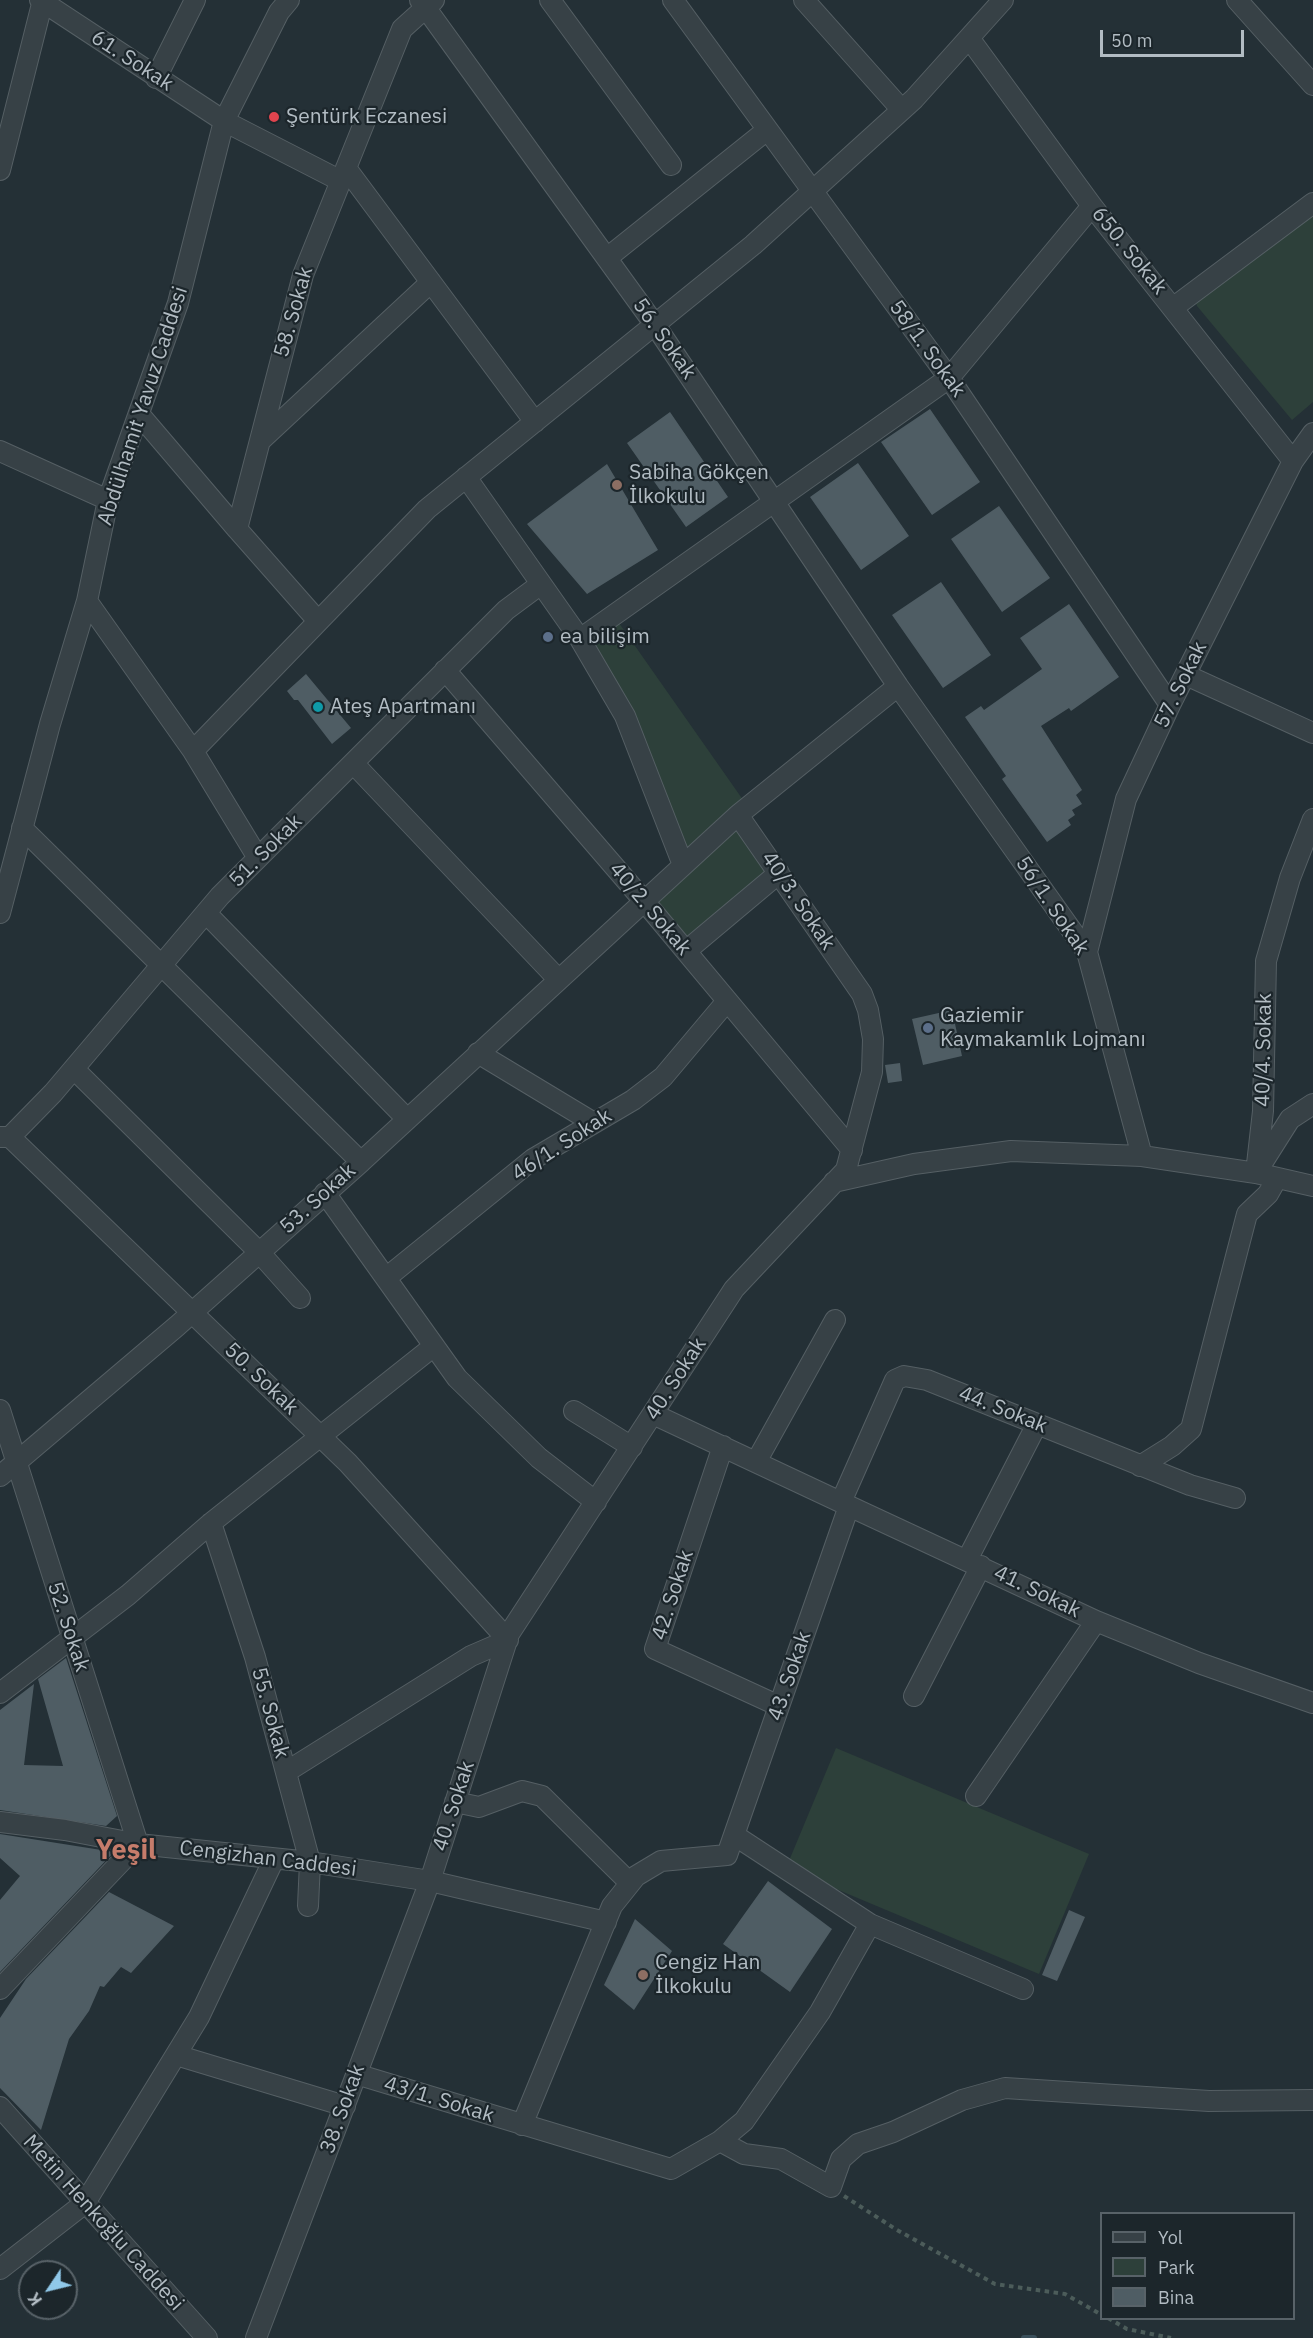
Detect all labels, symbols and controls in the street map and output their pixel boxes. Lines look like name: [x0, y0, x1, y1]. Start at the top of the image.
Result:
scale bar: [1103, 18, 1247, 56]
street label: 61. Sokak: [86, 25, 178, 97]
text: 50 m: [1111, 29, 1153, 52]
place label: Şentürk Eczanesi: [286, 104, 447, 130]
marker: Şentürk Eczanesi: [267, 110, 281, 124]
street label: 650. Sokak: [1086, 202, 1172, 300]
street label: 58. Sokak: [269, 264, 319, 360]
street label: Abdülhamit Yavuz Caddesi: [92, 283, 194, 529]
street label: 56. Sokak: [627, 294, 701, 384]
street label: 58/1. Sokak: [883, 296, 971, 402]
place label: Sabiha Gökçen İlkokulu: [629, 460, 769, 510]
marker: Sabiha Gökçen İlkokulu: [610, 478, 624, 492]
place label: ea bilişim: [560, 624, 650, 650]
marker: ea bilişim: [541, 630, 555, 644]
street label: 57. Sokak: [1149, 638, 1213, 732]
place label: Ateş Apartmanı: [330, 694, 476, 720]
marker: Ateş Apartmanı: [311, 700, 325, 714]
street label: 51. Sokak: [224, 809, 308, 893]
street label: 40/3. Sokak: [756, 847, 840, 955]
street label: 56/1. Sokak: [1010, 852, 1094, 960]
street label: 40/2. Sokak: [604, 857, 696, 961]
street label: 40/4. Sokak: [1250, 993, 1278, 1107]
place label: Gaziemir Kaymakamlık Lojmanı: [940, 1003, 1146, 1053]
marker: Gaziemir Kaymakamlık Lojmanı: [921, 1021, 935, 1035]
street label: 46/1. Sokak: [507, 1103, 617, 1187]
street label: 53. Sokak: [275, 1158, 361, 1240]
street label: 40. Sokak: [640, 1333, 712, 1425]
street label: 50. Sokak: [219, 1338, 303, 1420]
street label: 44. Sokak: [955, 1381, 1051, 1439]
street label: 42. Sokak: [647, 1547, 699, 1643]
street label: 41. Sokak: [990, 1560, 1084, 1624]
street label: 52. Sokak: [42, 1579, 94, 1675]
street label: 43. Sokak: [763, 1628, 817, 1724]
street label: 55. Sokak: [246, 1665, 294, 1761]
street label: 40. Sokak: [428, 1758, 480, 1854]
district label: Yeşil: [96, 1835, 156, 1867]
street label: Cengizhan Caddesi: [178, 1836, 358, 1882]
place label: Cengiz Han İlkokulu: [655, 1950, 761, 2000]
marker: Cengiz Han İlkokulu: [636, 1968, 650, 1982]
street label: 38. Sokak: [315, 2061, 371, 2157]
street label: 43/1. Sokak: [381, 2071, 497, 2129]
street label: Metin Henkoğlu Caddesi: [17, 2130, 189, 2316]
legend: [1100, 2212, 1295, 2320]
text: Yol: [1158, 2226, 1183, 2249]
text: Park: [1158, 2256, 1194, 2279]
north arrow: [18, 2260, 78, 2320]
text: Bina: [1158, 2286, 1194, 2309]
text: K: [24, 2289, 46, 2309]

